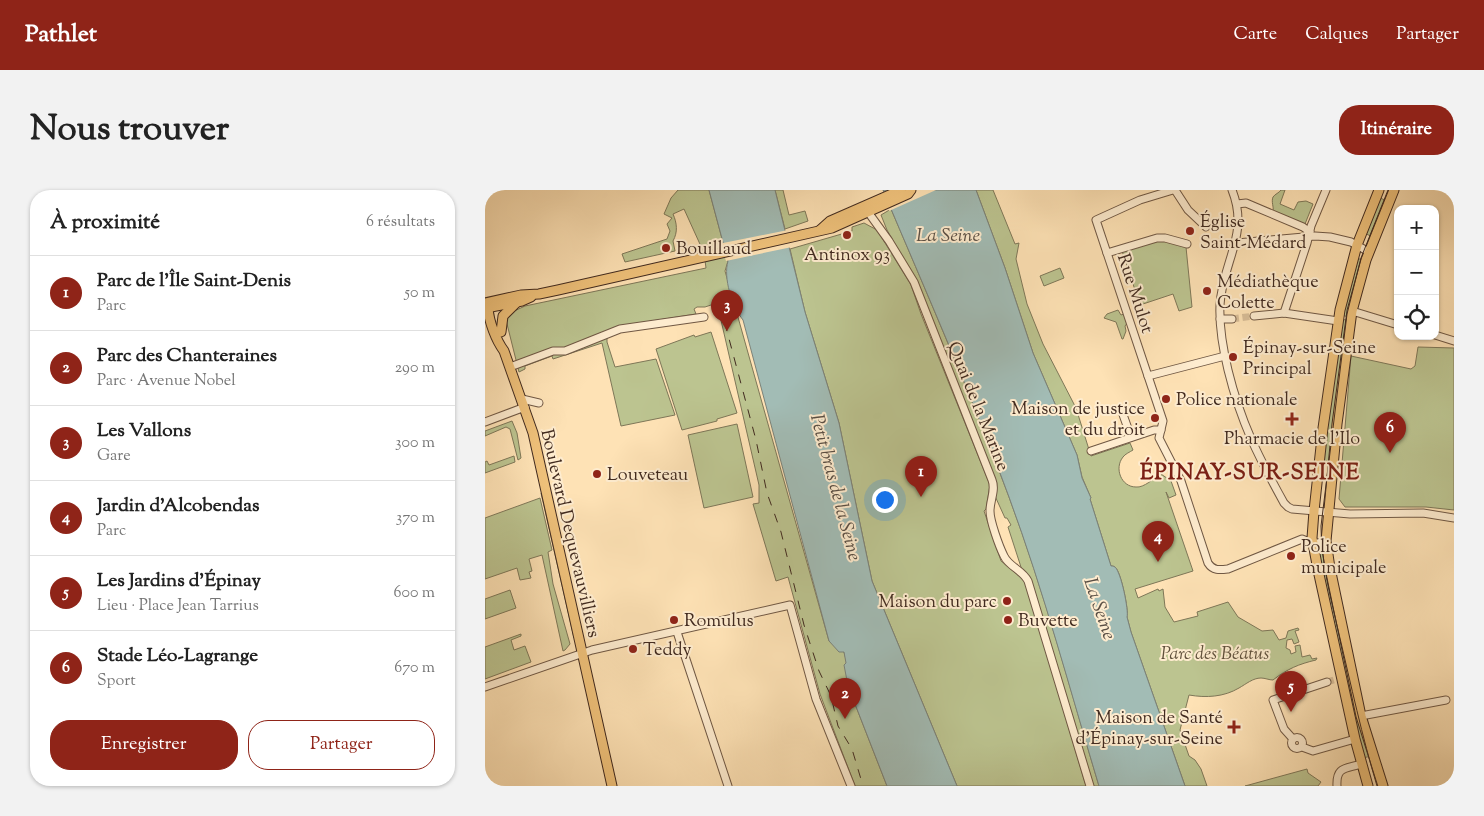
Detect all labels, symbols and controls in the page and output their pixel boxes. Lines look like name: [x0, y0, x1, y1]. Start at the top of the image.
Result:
text: Pathlet: [25, 18, 97, 52]
text: Carte: [1234, 22, 1277, 48]
text: Calques: [1305, 22, 1368, 48]
text: Partager: [1396, 22, 1459, 48]
text: Nous trouver: [30, 105, 229, 156]
button: Itinéraire: [1339, 105, 1454, 155]
map controls: [1394, 205, 1439, 340]
button: +: [1394, 205, 1439, 250]
text: À proximité: [50, 208, 160, 238]
place label: Église Saint-Médard: [1200, 210, 1306, 257]
text: 6 résultats: [366, 211, 435, 234]
water label: La Seine: [916, 223, 980, 250]
marker: Église Saint-Médard: [1184, 225, 1196, 237]
marker: Antinox 93: [841, 229, 853, 241]
place label: Bouillaud: [676, 237, 751, 263]
marker: Bouillaud: [660, 242, 672, 254]
place label: Antinox 93: [804, 243, 890, 269]
street label: Rue Mulot: [1109, 250, 1159, 337]
button: −: [1394, 250, 1439, 295]
text: Parc de l'Île Saint-Denis: [97, 268, 291, 295]
place label: Médiathèque Colette: [1217, 270, 1319, 317]
text: 1: [63, 282, 69, 305]
text: 50 m: [404, 282, 435, 305]
marker: Médiathèque Colette: [1201, 285, 1213, 297]
pin: 3: [711, 290, 743, 331]
text: Parc: [97, 295, 126, 318]
button: locate: [1394, 295, 1439, 340]
place label: Épinay-sur-Seine Principal: [1243, 336, 1376, 383]
street label: Quai de la Marine: [939, 338, 1015, 475]
text: Parc des Chanteraines: [97, 343, 277, 370]
marker: Épinay-sur-Seine Principal: [1227, 351, 1239, 363]
text: 2: [62, 357, 70, 380]
text: 290 m: [395, 357, 435, 380]
text: Parc · Avenue Nobel: [97, 370, 236, 393]
place label: Police nationale: [1176, 388, 1297, 414]
marker: Police nationale: [1160, 393, 1172, 405]
place label: Maison de justice et du droit: [1011, 397, 1145, 444]
water label: Petit bras de la Seine: [802, 411, 867, 564]
marker: Maison de justice et du droit: [1149, 412, 1161, 424]
pin: 6: [1374, 412, 1406, 453]
marker: Pharmacie de l'Ilo: [1286, 413, 1298, 425]
text: Les Vallons: [97, 418, 191, 445]
street label: Boulevard Dequevauvilliers: [532, 427, 606, 640]
place label: Pharmacie de l'Ilo: [1224, 427, 1360, 453]
text: 3: [63, 432, 69, 455]
text: 300 m: [395, 432, 435, 455]
text: Gare: [97, 445, 131, 468]
pin: 1: [905, 456, 937, 497]
district label: ÉPINAY-SUR-SEINE: [1140, 457, 1360, 490]
place label: Louveteau: [607, 463, 688, 489]
marker: Louveteau: [591, 468, 603, 480]
your location: [872, 487, 898, 513]
text: Jardin d'Alcobendas: [97, 493, 260, 520]
text: 4: [62, 507, 70, 530]
text: 370 m: [396, 507, 435, 530]
text: Parc: [97, 520, 126, 543]
pin: 4: [1142, 521, 1174, 562]
place label: Police municipale: [1301, 535, 1386, 582]
marker: Police municipale: [1285, 550, 1297, 562]
text: Les Jardins d'Épinay: [97, 568, 261, 595]
water label: La Seine: [1075, 574, 1122, 644]
text: 5: [63, 582, 69, 605]
text: 600 m: [393, 582, 435, 605]
place label: Maison du parc: [879, 590, 997, 616]
text: Lieu · Place Jean Tarrius: [97, 595, 259, 618]
marker: Maison du parc: [1001, 595, 1013, 607]
place label: Romulus: [684, 609, 754, 635]
place label: Buvette: [1018, 609, 1078, 635]
marker: Romulus: [668, 614, 680, 626]
marker: Buvette: [1002, 614, 1014, 626]
place label: Teddy: [643, 638, 691, 664]
park label: Parc des Béatus: [1161, 642, 1269, 668]
text: Stade Léo-Lagrange: [97, 643, 258, 670]
marker: Teddy: [627, 643, 639, 655]
text: 6: [62, 657, 70, 680]
text: 670 m: [394, 657, 435, 680]
text: Sport: [97, 670, 136, 693]
pin: 5: [1275, 671, 1307, 712]
pin: 2: [829, 678, 861, 719]
place label: Maison de Santé d'Épinay-sur-Seine: [1075, 706, 1223, 753]
button: Enregistrer: [50, 720, 238, 770]
button: Partager: [248, 720, 435, 770]
marker: Maison de Santé d'Épinay-sur-Seine: [1227, 720, 1241, 734]

